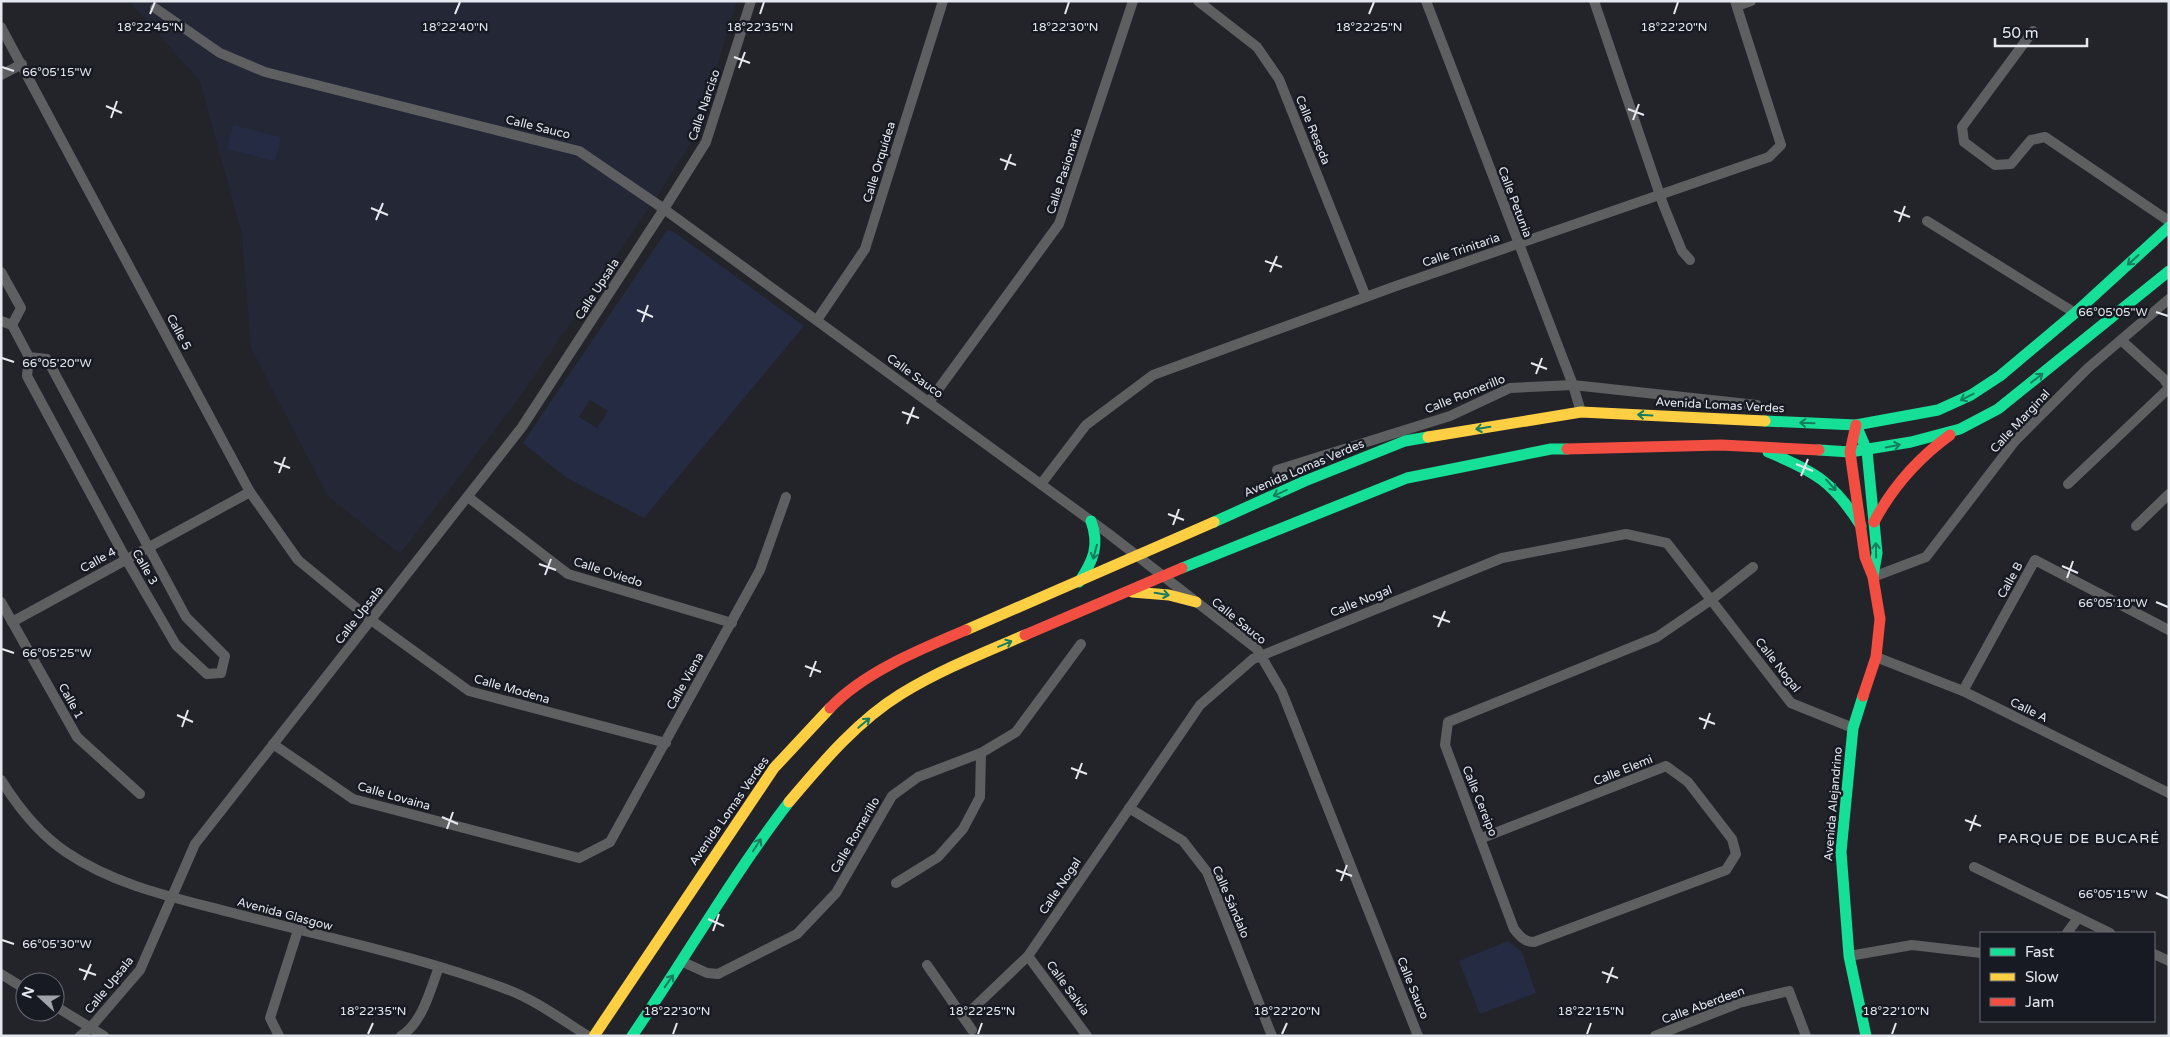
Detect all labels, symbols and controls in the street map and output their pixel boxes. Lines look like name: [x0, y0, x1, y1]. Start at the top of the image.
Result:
scale bar: [1995, 15, 2088, 47]
text: 18°22'45"N: [117, 20, 184, 34]
text: 18°22'40"N: [422, 20, 489, 34]
text: 18°22'35"N: [727, 20, 794, 34]
text: 18°22'30"N: [1032, 20, 1099, 34]
text: 18°22'25"N: [1336, 20, 1403, 34]
text: 18°22'20"N: [1641, 20, 1708, 34]
text: 50 m: [2002, 24, 2039, 42]
text: 66°05'15"W: [22, 65, 92, 79]
street label: Calle Narciso: [685, 68, 723, 142]
street label: Calle Reseda: [1293, 93, 1333, 167]
street label: Calle Sauco: [504, 112, 572, 142]
street label: Calle Orquídea: [860, 120, 898, 204]
street label: Calle Pasionaria: [1043, 126, 1085, 216]
street label: Calle Petunia: [1495, 165, 1535, 239]
street label: Calle Trinitaria: [1420, 230, 1502, 270]
one-way arrow: [2126, 254, 2139, 266]
street label: Calle Upsala: [572, 256, 622, 322]
text: 66°05'05"W: [2078, 305, 2148, 319]
street label: Calle 5: [164, 312, 194, 352]
street label: Calle Sauco: [884, 351, 946, 401]
text: 66°05'20"W: [22, 356, 92, 370]
street label: Calle Romerillo: [1423, 371, 1507, 417]
one-way arrow: [2031, 373, 2044, 384]
street label: Calle Marginal: [1987, 386, 2053, 456]
one-way arrow: [1960, 392, 1975, 402]
street label: Avenida Lomas Verdes: [1655, 395, 1785, 415]
one-way arrow: [1637, 411, 1653, 420]
one-way arrow: [1799, 418, 1816, 428]
one-way arrow: [1476, 424, 1492, 434]
street label: Avenida Lomas Verdes: [1242, 436, 1366, 500]
one-way arrow: [1884, 440, 1900, 450]
one-way arrow: [1825, 479, 1837, 492]
one-way arrow: [1273, 489, 1288, 499]
one-way arrow: [1871, 542, 1881, 558]
street label: Calle 4: [78, 544, 119, 575]
one-way arrow: [1089, 544, 1099, 560]
street label: Calle 3: [129, 547, 161, 587]
street label: Calle Oviedo: [572, 554, 644, 590]
street label: Calle B: [1994, 559, 2026, 601]
street label: Calle Nogal: [1328, 582, 1394, 620]
street label: Calle Upsala: [332, 583, 386, 647]
one-way arrow: [1154, 589, 1170, 599]
street label: Calle Sauco: [1209, 595, 1269, 647]
text: 66°05'10"W: [2078, 596, 2148, 610]
street label: Calle Nogal: [1752, 635, 1804, 695]
one-way arrow: [997, 639, 1012, 649]
text: 66°05'25"W: [22, 646, 92, 660]
street label: Calle Viena: [664, 650, 706, 712]
street label: Calle Modena: [473, 672, 551, 706]
street label: Calle 1: [56, 681, 86, 721]
street label: Calle A: [2008, 695, 2050, 725]
one-way arrow: [857, 718, 870, 729]
street label: Avenida Alejandrino: [1821, 746, 1845, 862]
street label: Calle Elemi: [1591, 752, 1655, 788]
street label: Avenida Lomas Verdes: [686, 754, 772, 868]
street label: Calle Cereipo: [1459, 764, 1501, 838]
street label: Calle Lovaina: [356, 779, 432, 813]
street label: Calle Romerillo: [828, 794, 882, 876]
district label: PARQUE DE BUCARÉ: [1998, 830, 2160, 847]
one-way arrow: [752, 838, 762, 852]
street label: Calle Nogal: [1036, 855, 1084, 917]
street label: Calle Sándalo: [1210, 864, 1252, 940]
text: 66°05'15"W: [2078, 887, 2148, 901]
street label: Avenida Glasgow: [236, 895, 335, 934]
legend: [1980, 932, 2155, 1022]
text: 66°05'30"W: [22, 937, 92, 951]
text: Fast: [2025, 943, 2055, 961]
street label: Calle Upsala: [82, 954, 136, 1016]
street label: Calle Sauco: [1394, 955, 1432, 1021]
street label: Calle Salvia: [1043, 958, 1093, 1018]
text: Slow: [2025, 968, 2059, 986]
north arrow: [15, 972, 65, 1022]
one-way arrow: [664, 975, 674, 989]
text: N: [18, 984, 38, 1001]
street label: Calle Aberdeen: [1660, 984, 1746, 1026]
text: Jam: [2025, 993, 2054, 1011]
text: 18°22'35"N: [340, 1004, 407, 1018]
text: 18°22'30"N: [644, 1004, 711, 1018]
text: 18°22'25"N: [949, 1004, 1016, 1018]
text: 18°22'20"N: [1254, 1004, 1321, 1018]
text: 18°22'15"N: [1558, 1004, 1625, 1018]
text: 18°22'10"N: [1863, 1004, 1930, 1018]

